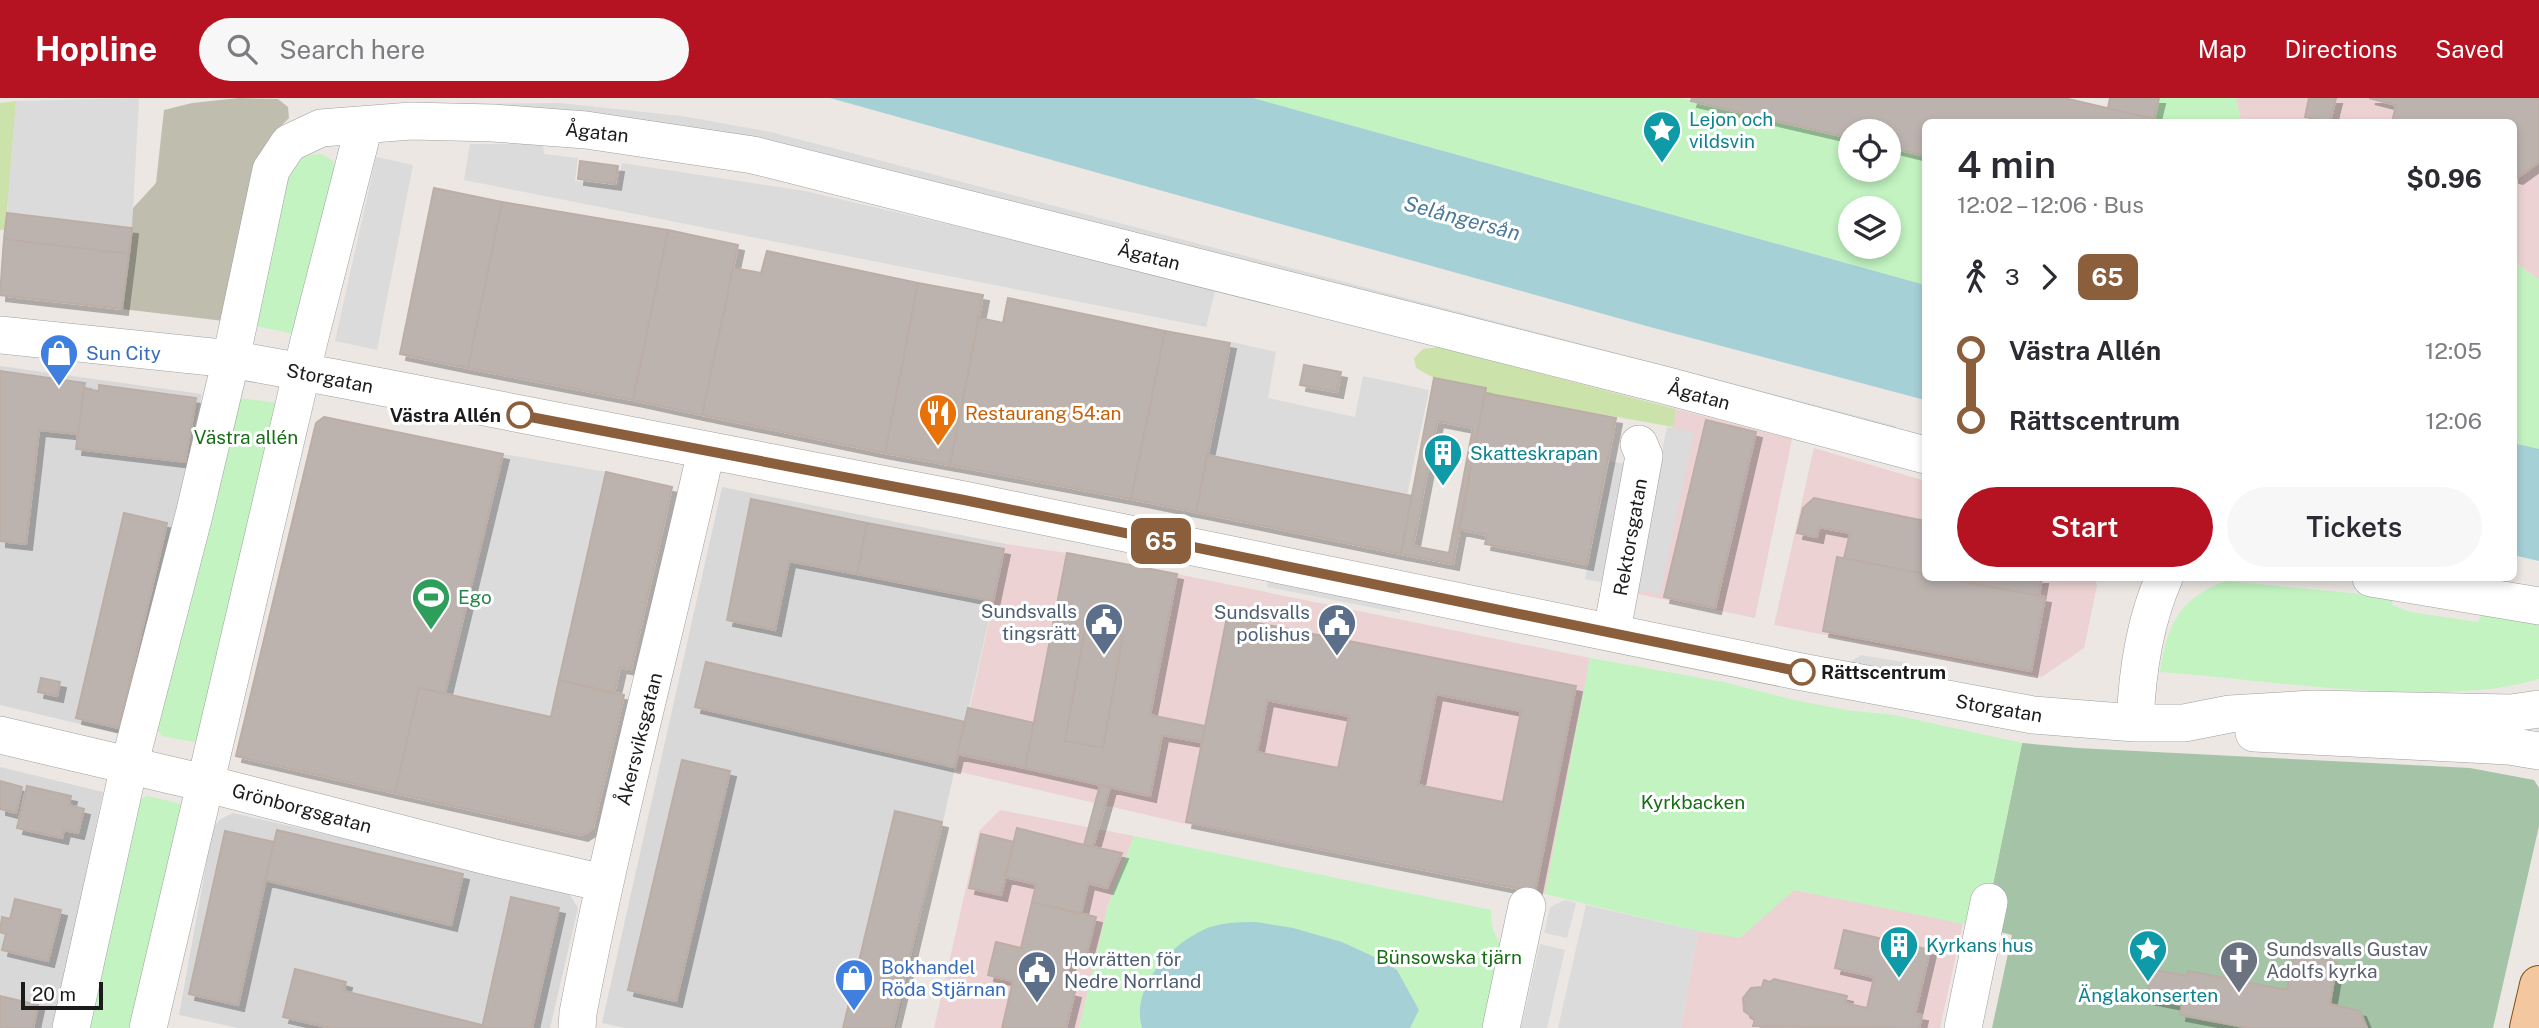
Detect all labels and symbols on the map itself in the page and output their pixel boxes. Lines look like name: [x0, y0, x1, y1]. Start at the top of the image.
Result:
place label: Lejon och vildsvin: [1689, 108, 1773, 152]
place icon: Lejon och vildsvin: [1641, 109, 1683, 164]
street label: Ågatan: [564, 117, 630, 146]
water label: Selångersån: [1401, 190, 1523, 246]
street label: Ågatan: [1115, 237, 1183, 274]
shop icon: Sun City: [38, 332, 80, 387]
place label: Sun City: [86, 342, 161, 364]
street label: Storgatan: [285, 359, 375, 397]
street label: Ågatan: [1665, 375, 1733, 414]
restaurant icon: Restaurang 54:an: [917, 392, 959, 447]
marker: Västra Allén: [507, 402, 533, 428]
place label: Restaurang 54:an: [965, 402, 1122, 424]
place label: Västra Allén: [390, 404, 501, 426]
park label: Västra allén: [194, 426, 298, 448]
building icon: Skatteskrapan: [1422, 432, 1464, 487]
place label: Skatteskrapan: [1470, 442, 1598, 464]
street label: Rektorsgatan: [1609, 477, 1651, 597]
line badge: 65: [1130, 518, 1192, 564]
sports icon: Ego: [410, 576, 452, 631]
place label: Ego: [458, 586, 492, 608]
place label: Sundsvalls tingsrätt: [981, 600, 1077, 644]
public building icon: Sundsvalls tingsrätt: [1083, 601, 1125, 656]
place label: Sundsvalls polishus: [1214, 601, 1310, 645]
public building icon: Sundsvalls polishus: [1316, 602, 1358, 657]
marker: Rättscentrum: [1789, 659, 1815, 685]
place label: Rättscentrum: [1821, 661, 1946, 683]
street label: Åkersviksgatan: [611, 670, 666, 808]
street label: Storgatan: [1954, 690, 2044, 726]
street label: Grönborgsgatan: [230, 779, 374, 837]
park label: Kyrkbacken: [1641, 791, 1745, 813]
building icon: Kyrkans hus: [1878, 924, 1920, 979]
place icon: Änglakonserten: [2127, 928, 2169, 983]
place label: Kyrkans hus: [1926, 934, 2033, 956]
place label: Sundsvalls Gustav Adolfs kyrka: [2266, 938, 2429, 982]
church icon: Sundsvalls Gustav Adolfs kyrka: [2218, 939, 2260, 994]
park label: Bünsowska tjärn: [1376, 946, 1522, 968]
place label: Hovrätten för Nedre Norrland: [1064, 948, 1201, 992]
public building icon: Hovrätten för Nedre Norrland: [1016, 949, 1058, 1004]
place label: Bokhandel Röda Stjärnan: [881, 956, 1006, 1000]
shop icon: Bokhandel Röda Stjärnan: [833, 957, 875, 1012]
scale bar: [21, 979, 103, 1011]
place label: Änglakonserten: [2078, 984, 2218, 1006]

